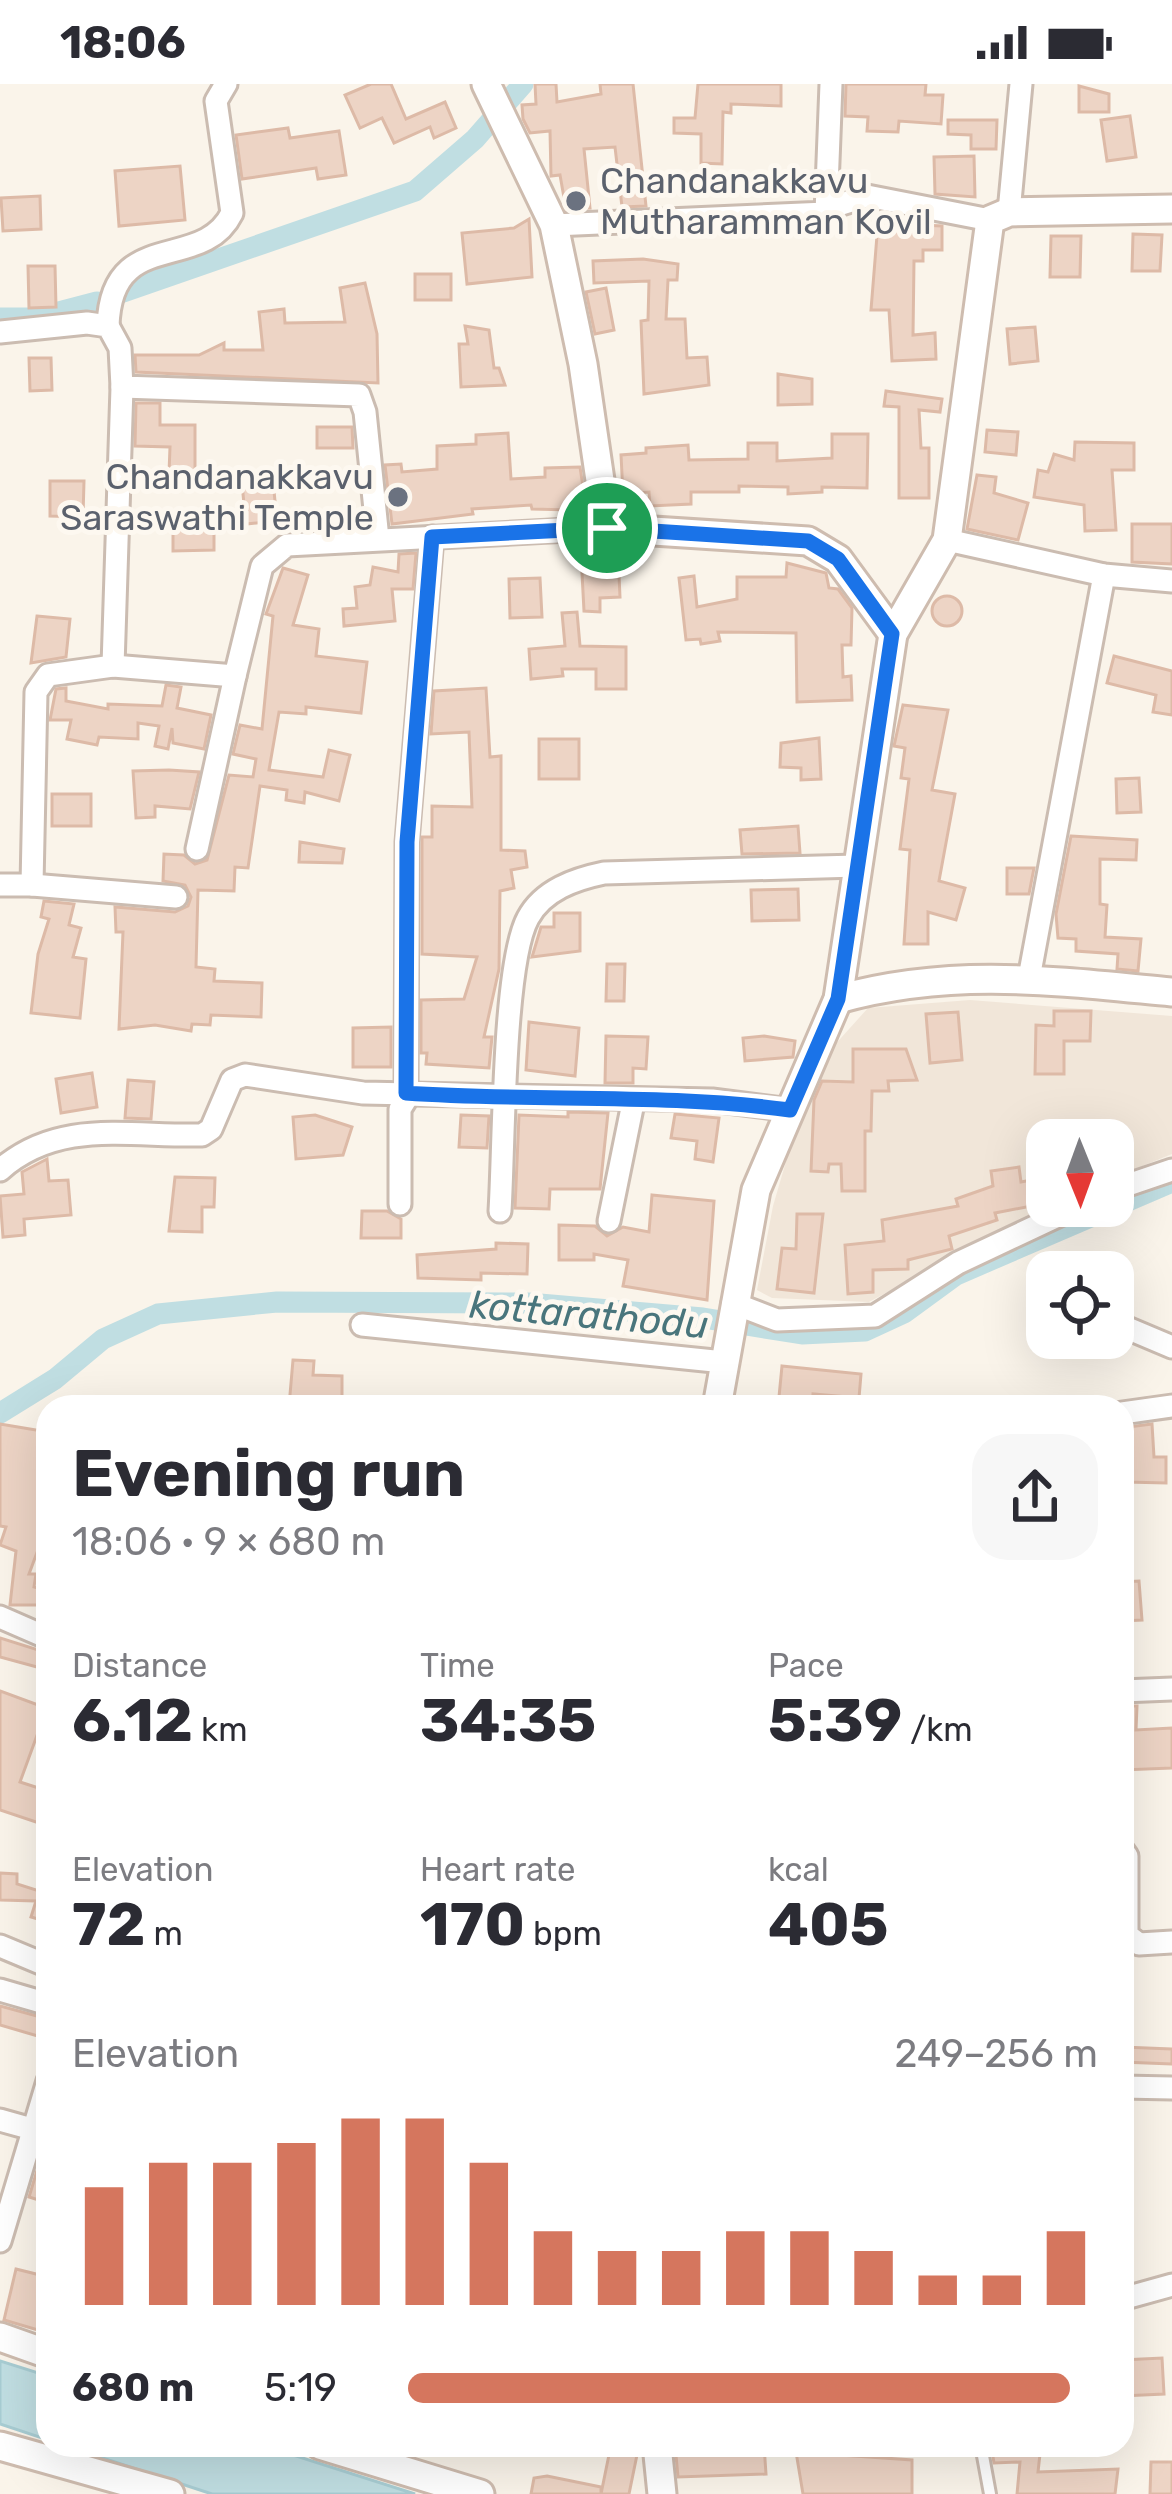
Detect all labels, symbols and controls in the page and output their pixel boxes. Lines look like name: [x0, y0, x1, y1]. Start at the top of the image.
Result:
text: 18:06: [60, 16, 186, 69]
place label: Chandanakkavu Mutharamman Kovil: [600, 159, 932, 243]
marker: Chandanakkavu Mutharamman Kovil: [563, 188, 589, 214]
place label: Chandanakkavu Saraswathi Temple: [60, 455, 374, 539]
pin: [556, 477, 658, 579]
marker: Chandanakkavu Saraswathi Temple: [385, 484, 411, 510]
icon: arrive: [574, 495, 640, 561]
north arrow: [1026, 1119, 1134, 1227]
map controls: [1026, 1119, 1134, 1359]
button: locate: [1026, 1251, 1134, 1359]
water label: kottarathodu: [468, 1282, 710, 1348]
text: Evening run: [72, 1434, 465, 1513]
button: share: [972, 1434, 1098, 1560]
text: 18:06 · 9 × 680 m: [72, 1519, 385, 1565]
text: Distance: [72, 1646, 207, 1685]
text: Time: [420, 1646, 495, 1685]
text: Pace: [768, 1646, 844, 1685]
text: 6.12: [72, 1685, 193, 1756]
text: 34:35: [420, 1685, 596, 1756]
text: 5:39: [768, 1685, 902, 1756]
text: km: [193, 1710, 247, 1749]
text: /km: [902, 1710, 973, 1749]
text: Elevation: [72, 1850, 213, 1889]
text: Heart rate: [420, 1850, 576, 1889]
text: kcal: [768, 1850, 829, 1889]
text: 72: [72, 1889, 145, 1960]
text: 170: [420, 1889, 525, 1960]
text: 405: [768, 1889, 889, 1960]
text: m: [145, 1914, 183, 1953]
text: bpm: [525, 1914, 602, 1953]
text: Elevation: [72, 2031, 239, 2077]
text: 249–256 m: [894, 2031, 1098, 2077]
text: 680 m: [72, 2365, 194, 2411]
text: 5:19: [264, 2365, 337, 2411]

